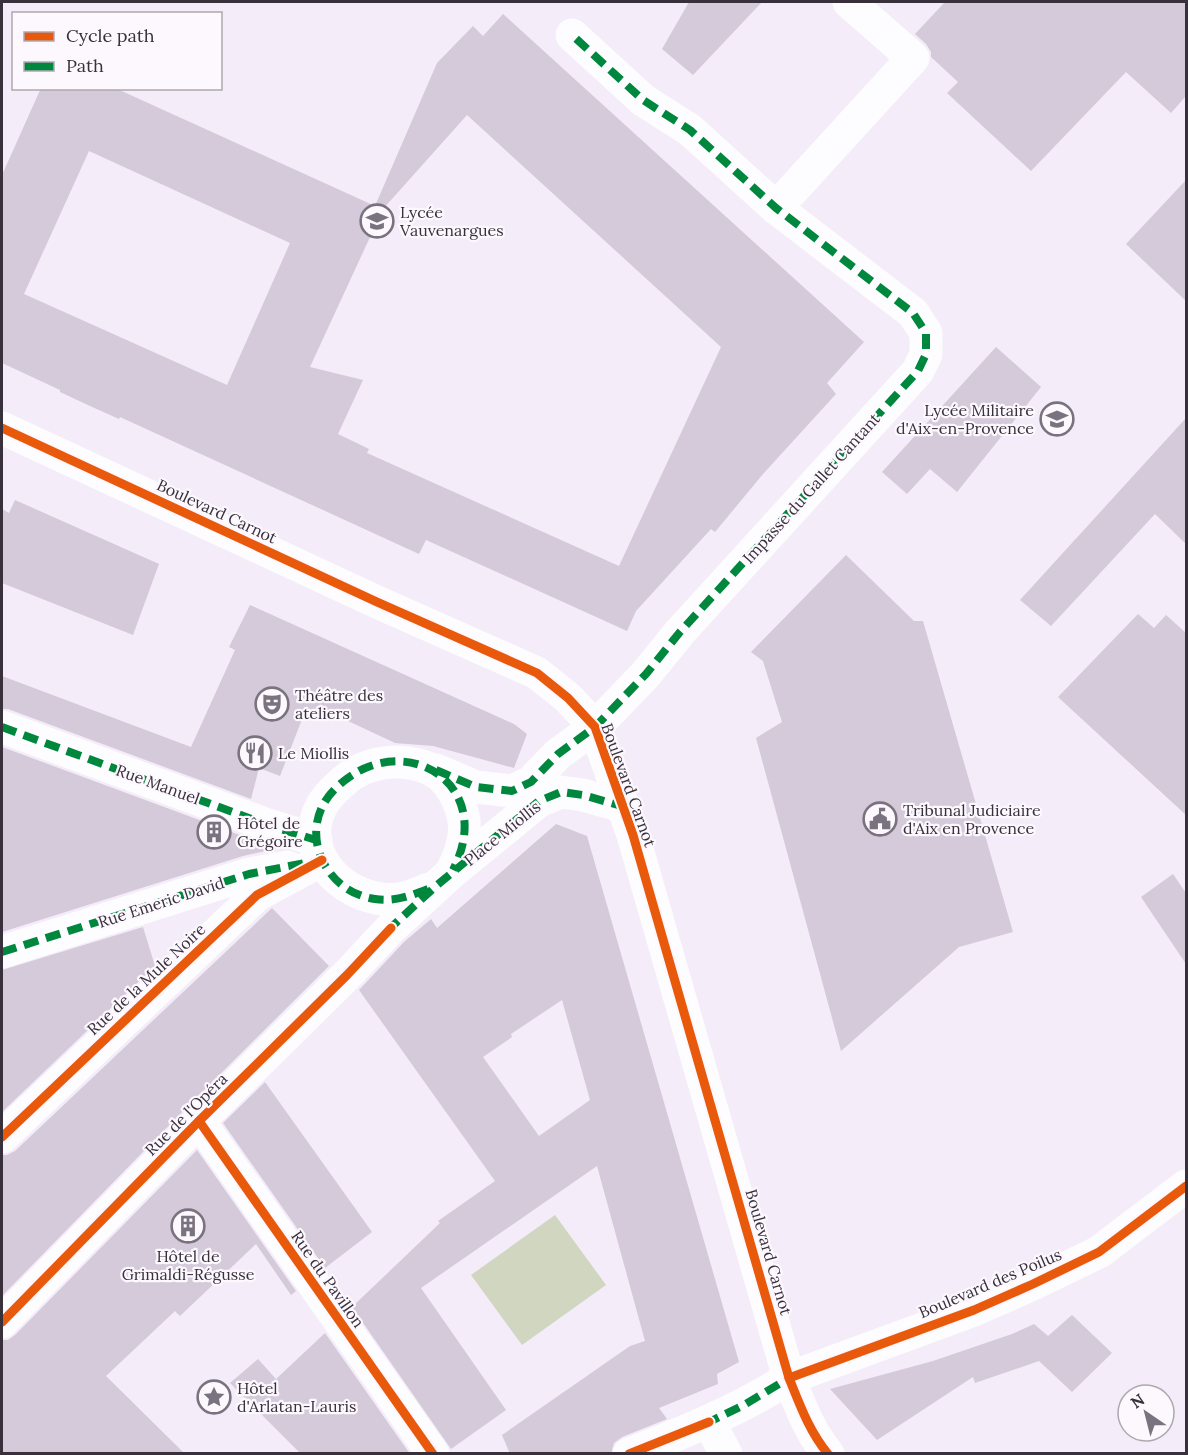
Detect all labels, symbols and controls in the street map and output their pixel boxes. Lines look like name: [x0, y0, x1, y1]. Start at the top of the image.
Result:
legend: [12, 12, 222, 90]
text: Cycle path: [66, 24, 155, 47]
text: Path: [66, 54, 104, 77]
place label: Lycée Vauvenargues: [399, 202, 504, 240]
school or university icon: Lycée Vauvenargues: [359, 203, 395, 239]
place label: Lycée Militaire d'Aix-en-Provence: [896, 400, 1034, 438]
school or university icon: Lycée Militaire d'Aix-en-Provence: [1039, 401, 1075, 437]
street label: Impasse du Gallet Cantant: [738, 408, 884, 567]
street label: Boulevard Carnot: [154, 474, 281, 548]
place label: Théâtre des ateliers: [295, 685, 383, 723]
theatre icon: Théâtre des ateliers: [254, 686, 290, 722]
street label: Boulevard Carnot: [597, 720, 661, 850]
restaurant icon: Le Miollis: [237, 735, 273, 771]
place label: Le Miollis: [278, 743, 349, 763]
street label: Rue Manuel: [113, 760, 203, 808]
street label: Place Miollis: [460, 796, 544, 870]
place label: Tribunal Judiciaire d'Aix en Provence: [903, 800, 1041, 838]
public building icon: Tribunal Judiciaire d'Aix en Provence: [862, 801, 898, 837]
place label: Hôtel de Grégoire: [237, 813, 303, 851]
building icon: Hôtel de Grégoire: [196, 814, 232, 850]
street label: Rue Emeric David: [95, 872, 227, 932]
street label: Rue de la Mule Noire: [83, 919, 210, 1039]
street label: Rue de l'Opéra: [141, 1069, 231, 1159]
street label: Boulevard Carnot: [741, 1187, 797, 1318]
building icon: Hôtel de Grimaldi-Régusse: [170, 1208, 206, 1244]
street label: Rue du Pavillon: [287, 1227, 369, 1332]
street label: Boulevard des Poilus: [916, 1244, 1064, 1322]
place label: Hôtel de Grimaldi-Régusse: [122, 1246, 255, 1284]
place label: Hôtel d'Arlatan-Lauris: [237, 1378, 356, 1416]
place icon: Hôtel d'Arlatan-Lauris: [196, 1379, 232, 1415]
north arrow: [1116, 1383, 1176, 1443]
text: N: [1127, 1389, 1148, 1412]

